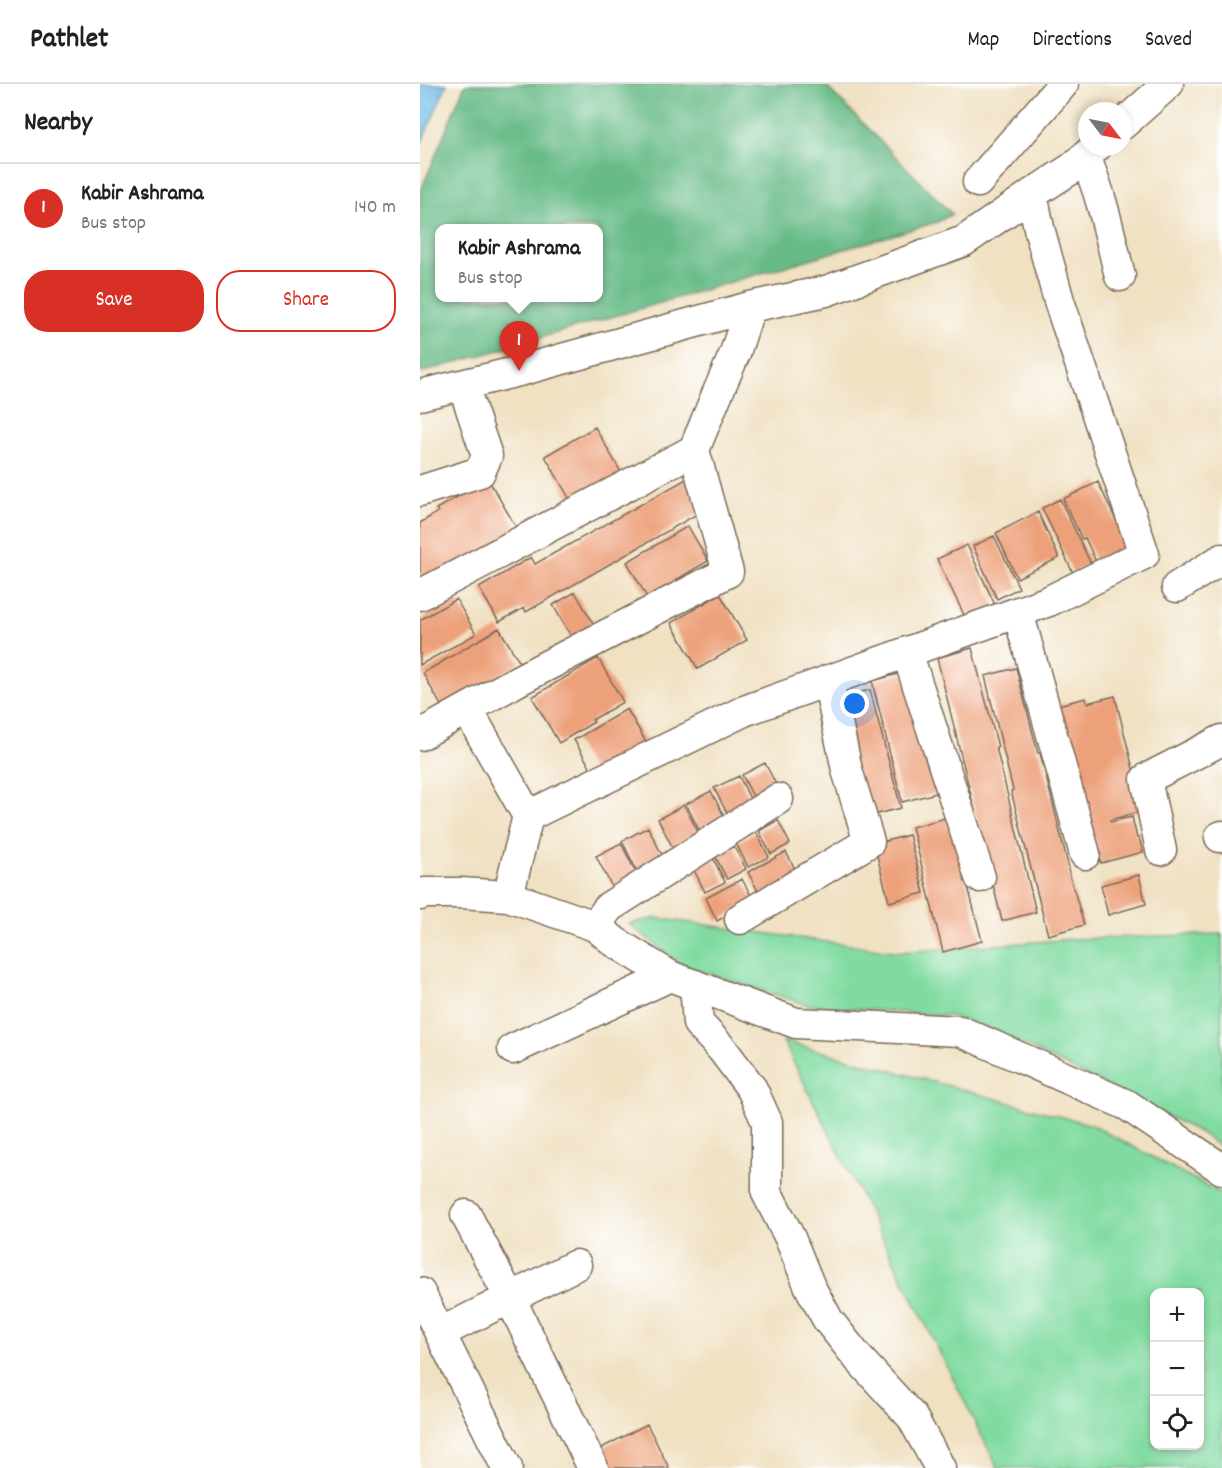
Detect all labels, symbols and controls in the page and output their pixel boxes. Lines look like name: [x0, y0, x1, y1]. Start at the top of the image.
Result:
text: Pathlet: [30, 21, 108, 61]
text: Map: [968, 26, 999, 56]
text: Directions: [1032, 26, 1112, 56]
text: Saved: [1145, 26, 1192, 56]
north arrow: [1078, 102, 1132, 156]
text: Nearby: [24, 105, 92, 142]
text: Kabir Ashrama: [81, 179, 204, 210]
text: 1: [41, 194, 46, 222]
text: 140 m: [354, 194, 396, 222]
text: Bus stop: [81, 210, 146, 238]
popup: [435, 224, 603, 302]
text: Kabir Ashrama: [458, 234, 580, 265]
text: Bus stop: [458, 265, 523, 293]
button: Save: [24, 270, 204, 332]
button: Share: [216, 270, 396, 332]
pin: 1: [500, 322, 538, 371]
your location: [840, 689, 869, 718]
map controls: [1150, 1288, 1204, 1450]
button: +: [1150, 1288, 1204, 1342]
button: −: [1150, 1342, 1204, 1396]
button: locate: [1150, 1396, 1204, 1450]

